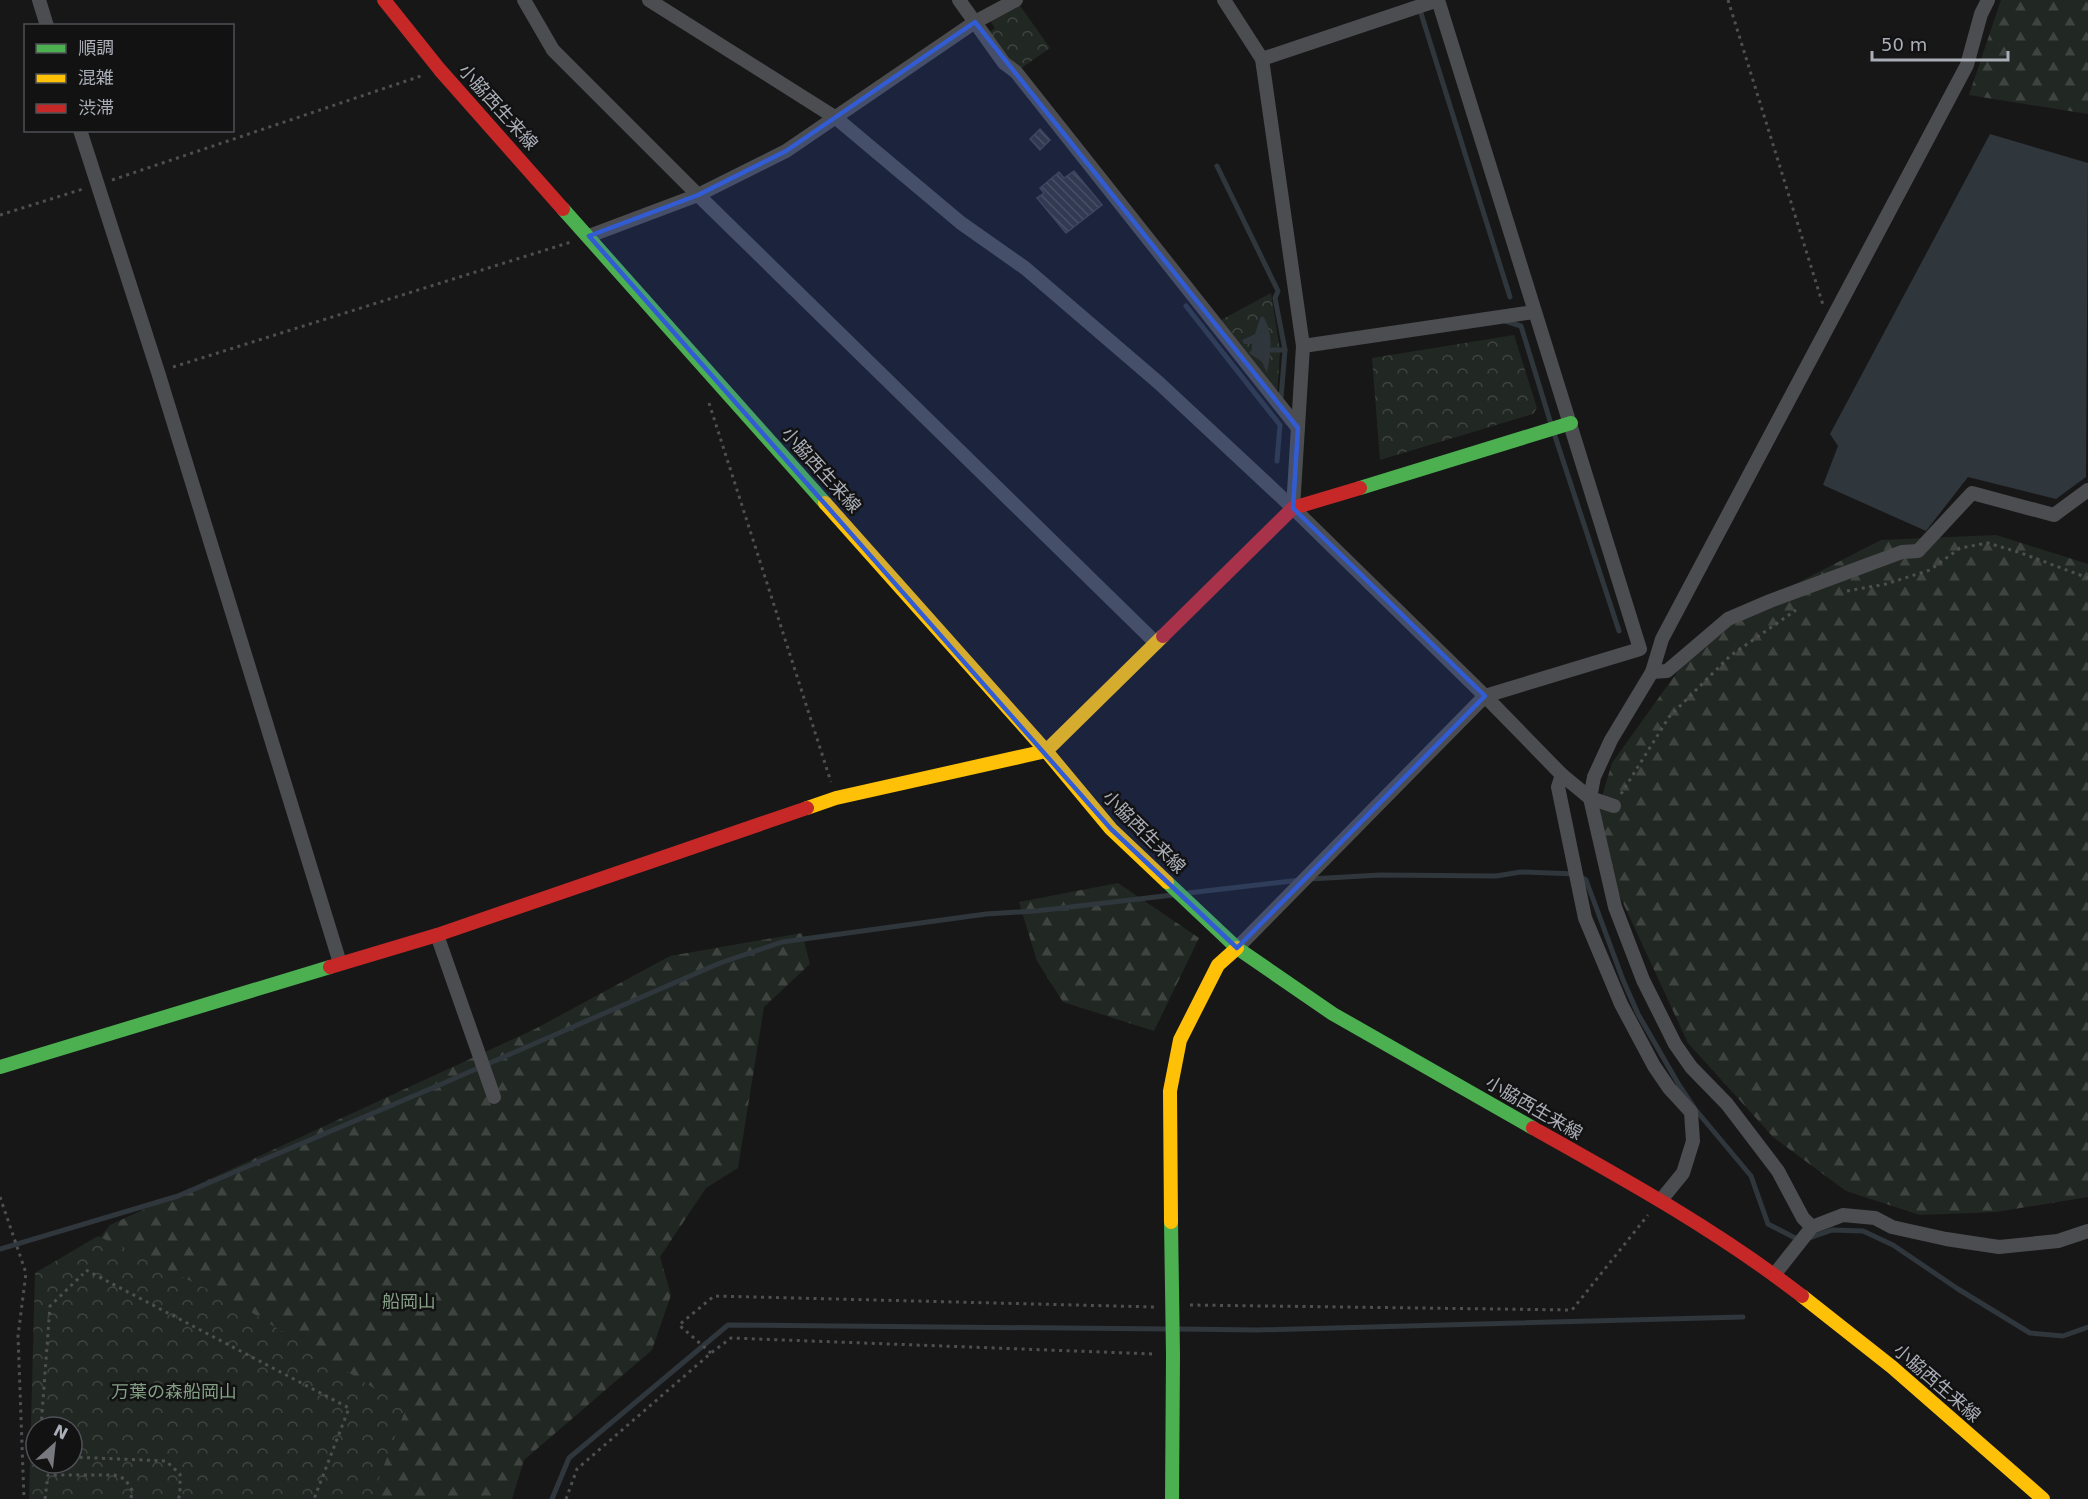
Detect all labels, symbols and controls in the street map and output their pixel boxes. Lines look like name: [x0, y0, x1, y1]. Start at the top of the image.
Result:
legend: [24, 24, 234, 132]
scale bar: [1872, 24, 2008, 62]
text: 50 m: [1881, 34, 1927, 55]
text: 順調: [78, 37, 114, 58]
street label: 小脇西生来線: [454, 60, 542, 154]
text: 混雑: [78, 67, 114, 88]
text: 渋滞: [78, 97, 114, 118]
street label: 小脇西生来線: [777, 423, 865, 517]
street label: 小脇西生来線: [1099, 786, 1190, 877]
street label: 小脇西生来線: [1482, 1071, 1586, 1144]
park label: 船岡山: [382, 1291, 436, 1312]
street label: 小脇西生来線: [1890, 1339, 1985, 1426]
park label: 万葉の森船岡山: [111, 1381, 237, 1402]
north arrow: [24, 1415, 84, 1475]
text: N: [50, 1421, 71, 1444]

